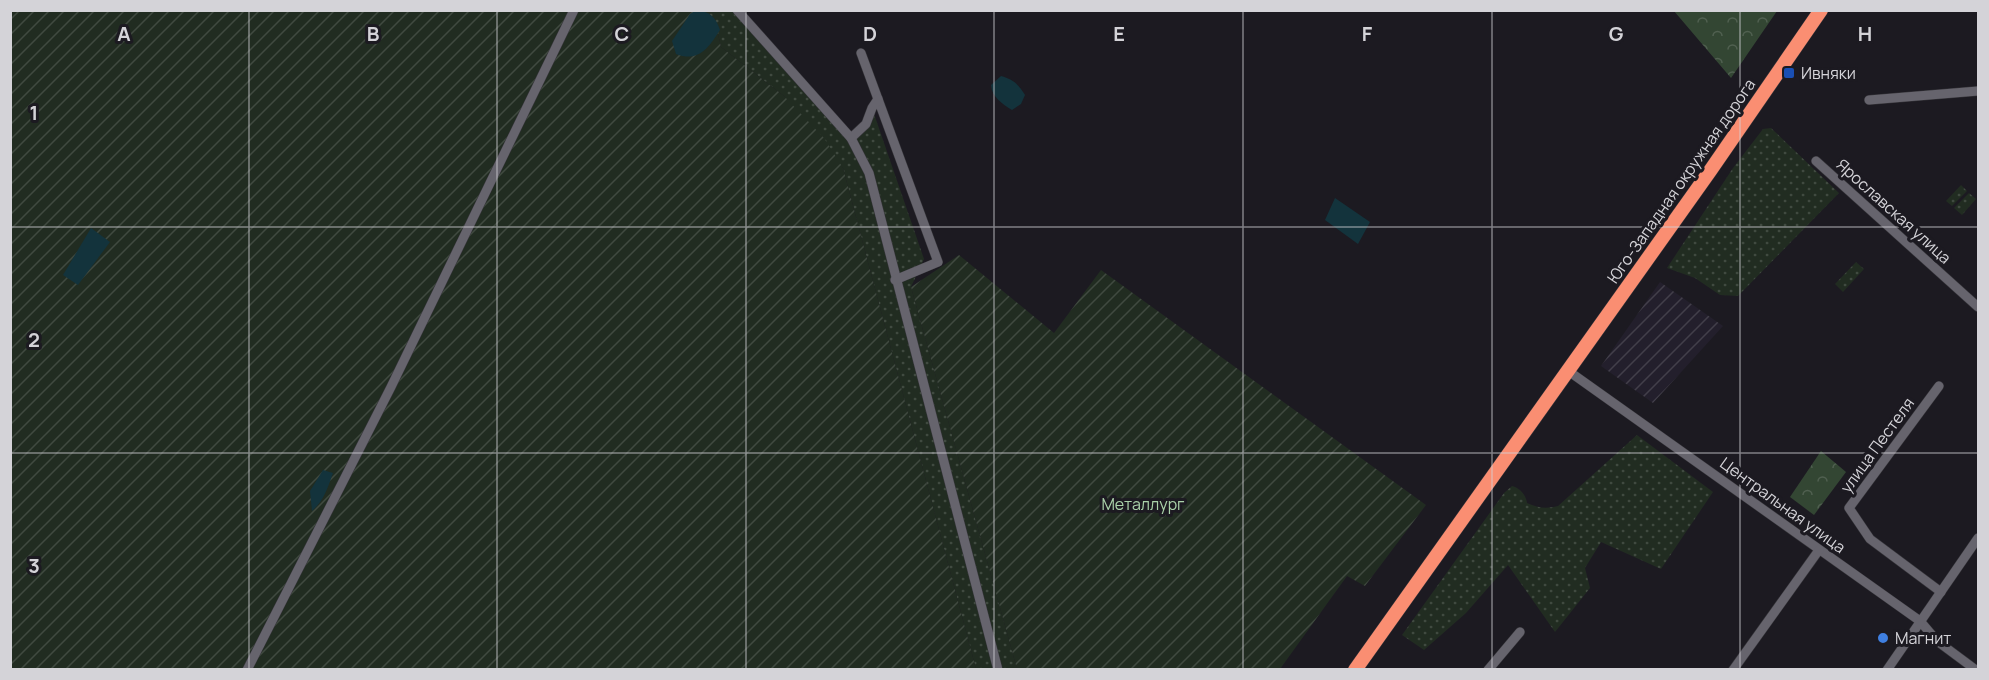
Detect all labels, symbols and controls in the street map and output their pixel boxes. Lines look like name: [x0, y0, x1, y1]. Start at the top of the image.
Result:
text: A: [117, 20, 131, 47]
text: B: [367, 20, 380, 47]
text: C: [615, 20, 629, 47]
text: D: [863, 20, 877, 47]
text: E: [1113, 20, 1125, 47]
text: F: [1362, 20, 1373, 47]
text: G: [1609, 20, 1624, 47]
text: H: [1858, 20, 1872, 47]
place label: Ивняки: [1801, 62, 1856, 84]
marker: Ивняки: [1782, 66, 1796, 80]
street label: Юго-Западная окружная дорога: [1602, 74, 1760, 288]
text: 1: [30, 99, 38, 126]
street label: Ярославская улица: [1832, 154, 1956, 268]
text: 2: [28, 326, 40, 353]
street label: улица Пестеля: [1835, 393, 1919, 497]
street label: Центральная улица: [1716, 452, 1850, 558]
park label: Металлург: [1101, 493, 1185, 515]
text: 3: [28, 552, 40, 579]
place label: Магнит: [1895, 627, 1951, 649]
marker: Магнит: [1876, 631, 1890, 645]

